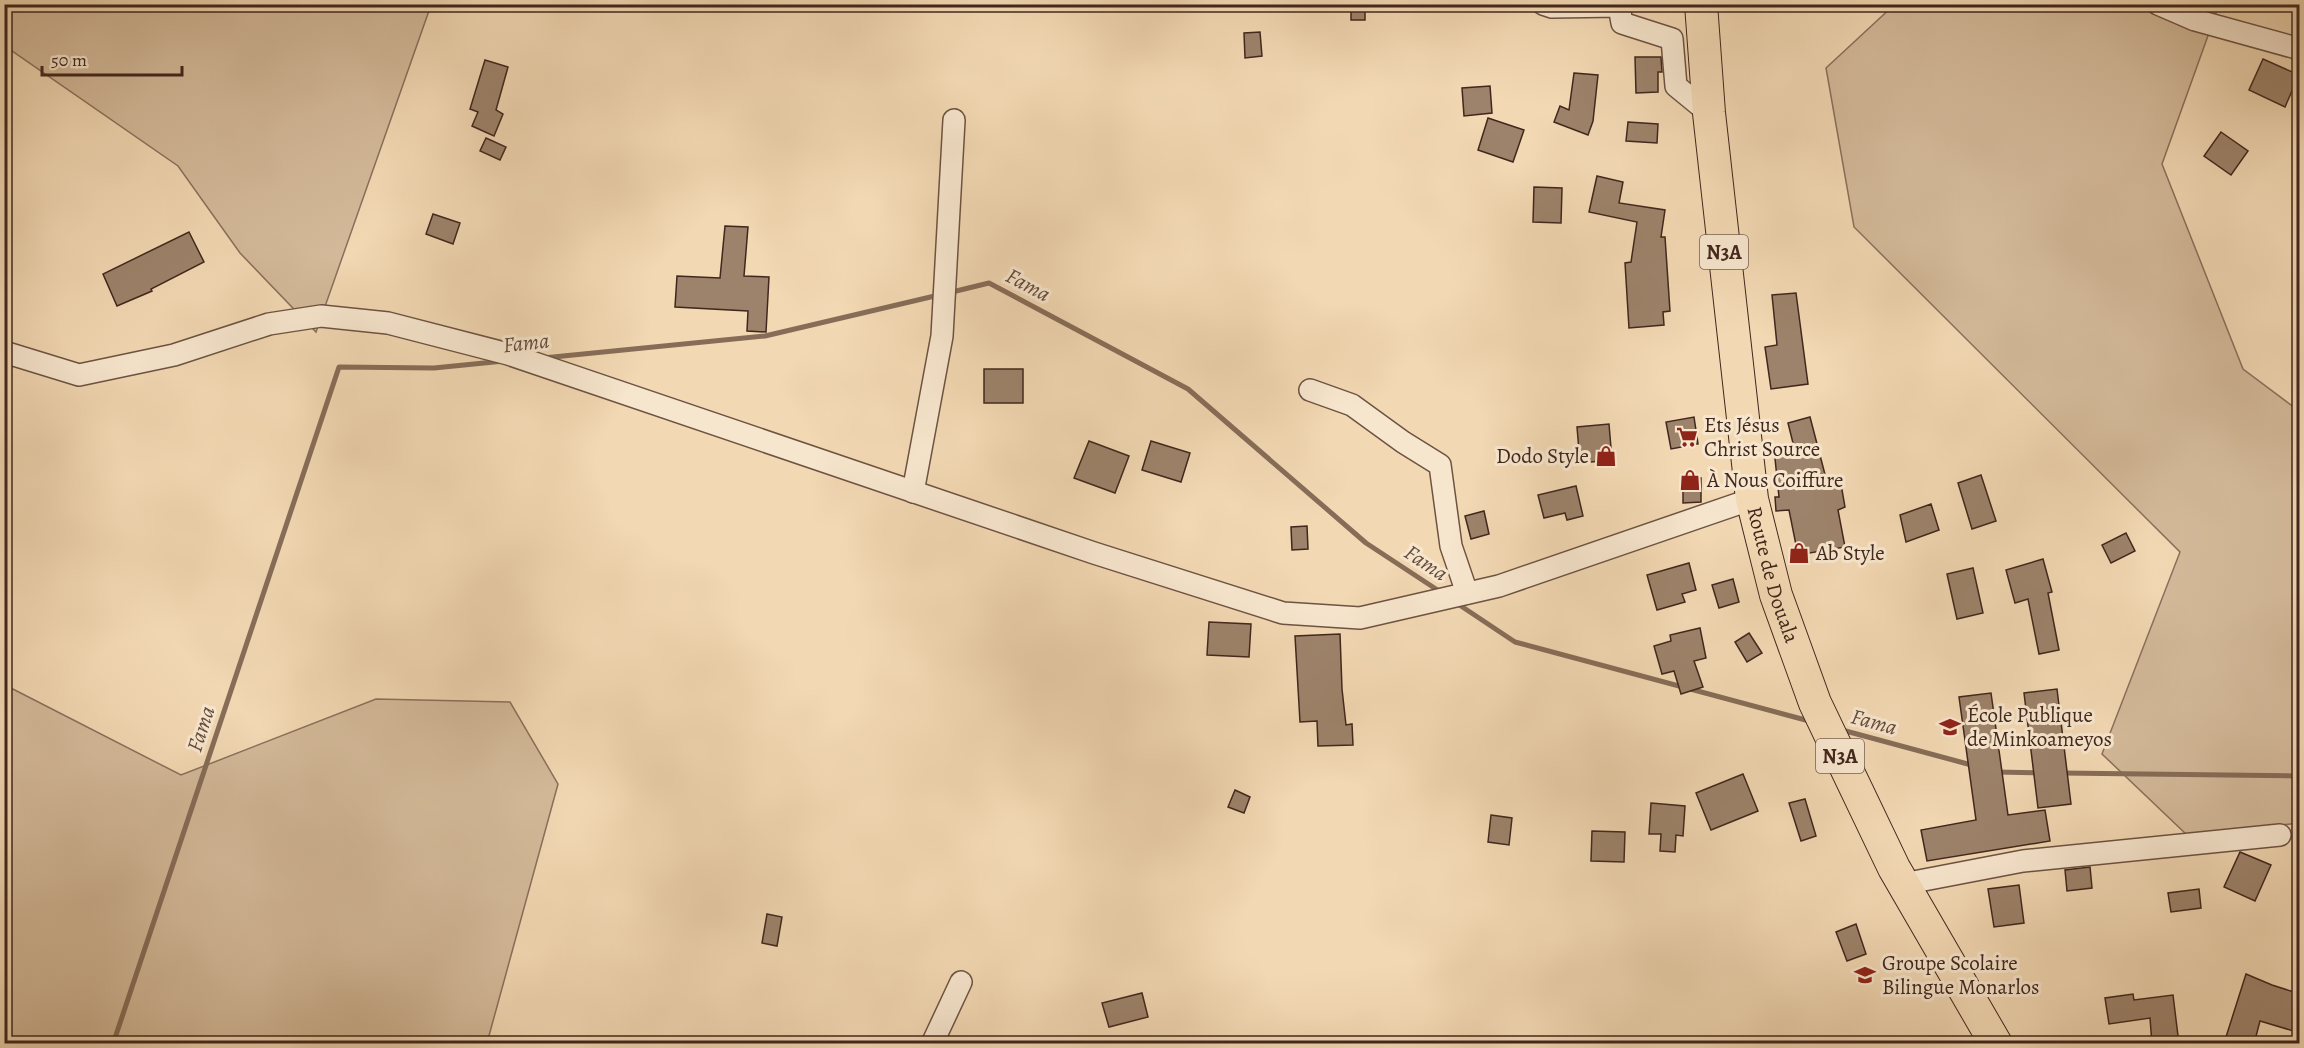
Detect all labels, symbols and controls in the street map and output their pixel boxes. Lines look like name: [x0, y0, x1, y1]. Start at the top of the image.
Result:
scale bar: [42, 39, 182, 77]
text: 50 m: [51, 48, 87, 72]
road number: N3A: [1700, 235, 1748, 269]
water label: Fama: [1000, 261, 1056, 309]
water label: Fama: [501, 326, 551, 360]
place label: Ets Jésus Christ Source: [1704, 411, 1820, 463]
supermarket icon: Ets Jésus Christ Source: [1675, 425, 1699, 449]
place label: Dodo Style: [1496, 442, 1589, 470]
shop icon: Dodo Style: [1594, 444, 1618, 468]
place label: À Nous Coiffure: [1706, 466, 1843, 494]
shop icon: À Nous Coiffure: [1678, 468, 1702, 492]
street label: Route de Douala: [1740, 503, 1806, 647]
water label: Fama: [1398, 538, 1454, 588]
place label: Ab Style: [1815, 539, 1885, 567]
shop icon: Ab Style: [1787, 541, 1811, 565]
place label: École Publique de Minkoameyos: [1967, 701, 2112, 753]
water label: Fama: [180, 702, 222, 756]
water label: Fama: [1848, 702, 1900, 742]
school or university icon: École Publique de Minkoameyos: [1938, 715, 1962, 739]
road number: N3A: [1816, 739, 1864, 773]
place label: Groupe Scolaire Bilingue Monarlos: [1882, 949, 2039, 1001]
school or university icon: Groupe Scolaire Bilingue Monarlos: [1853, 963, 1877, 987]

